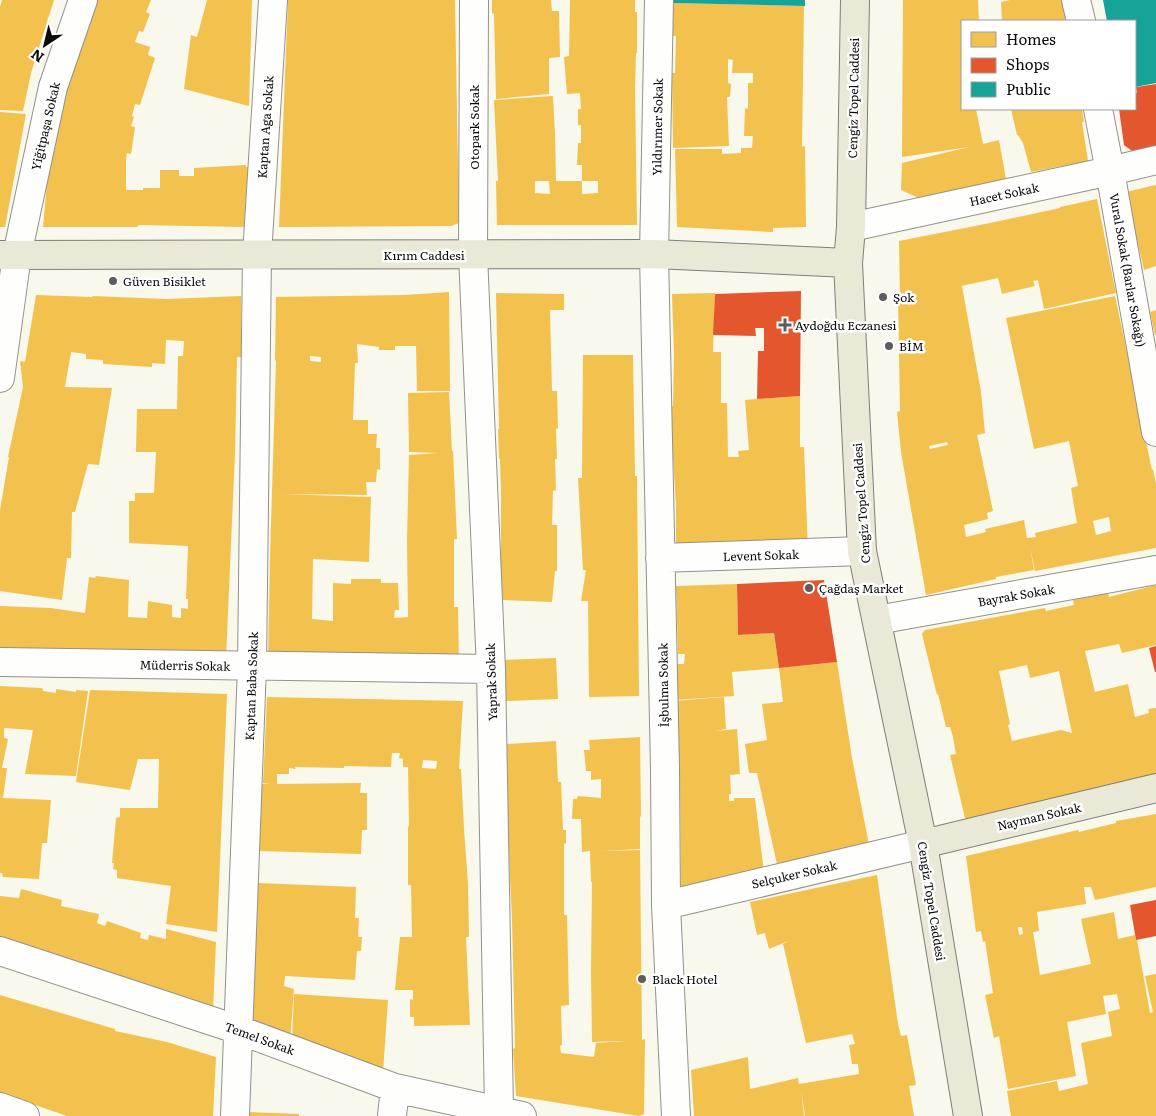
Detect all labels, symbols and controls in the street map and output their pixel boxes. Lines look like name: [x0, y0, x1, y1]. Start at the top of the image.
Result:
north arrow: [20, 20, 70, 70]
legend: [961, 20, 1136, 110]
text: Homes: [1006, 27, 1056, 50]
street label: Cengiz Topel Caddesi: [843, 37, 863, 159]
text: N: [26, 45, 48, 68]
text: Shops: [1006, 52, 1049, 75]
street label: Kaptan Aga Sokak: [252, 74, 278, 179]
street label: Yıldırımer Sokak: [647, 77, 667, 176]
text: Public: [1006, 77, 1051, 100]
street label: Yiğitpaşa Sokak: [26, 79, 64, 172]
street label: Otopark Sokak: [465, 84, 483, 169]
street label: Hacet Sokak: [967, 178, 1041, 210]
street label: Vural Sokak (Barlar Sokağı): [1106, 192, 1150, 348]
street label: Kırım Caddesi: [383, 246, 465, 264]
place label: Güven Bisiklet: [123, 272, 206, 290]
marker: Güven Bisiklet: [107, 275, 119, 287]
place label: Şok: [893, 288, 915, 306]
marker: Şok: [877, 291, 889, 303]
place label: Aydoğdu Eczanesi: [795, 316, 896, 334]
marker: Aydoğdu Eczanesi: [779, 319, 791, 331]
place label: BİM: [899, 337, 924, 355]
marker: BİM: [883, 340, 895, 352]
street label: Cengiz Topel Caddesi: [848, 442, 874, 564]
street label: Levent Sokak: [722, 545, 800, 565]
place label: Çağdaş Market: [819, 579, 904, 597]
street label: Bayrak Sokak: [976, 579, 1056, 611]
marker: Çağdaş Market: [803, 582, 815, 594]
street label: Kaptan Baba Sokak: [240, 630, 262, 741]
street label: Yaprak Sokak: [481, 642, 501, 721]
street label: İşbulma Sokak: [653, 642, 673, 727]
street label: Müderris Sokak: [139, 655, 231, 675]
street label: Nayman Sokak: [995, 797, 1083, 834]
street label: Cengiz Topel Caddesi: [914, 840, 950, 962]
street label: Selçuker Sokak: [749, 855, 839, 893]
place label: Black Hotel: [652, 970, 718, 988]
marker: Black Hotel: [636, 973, 648, 985]
street label: Temel Sokak: [222, 1017, 298, 1059]

